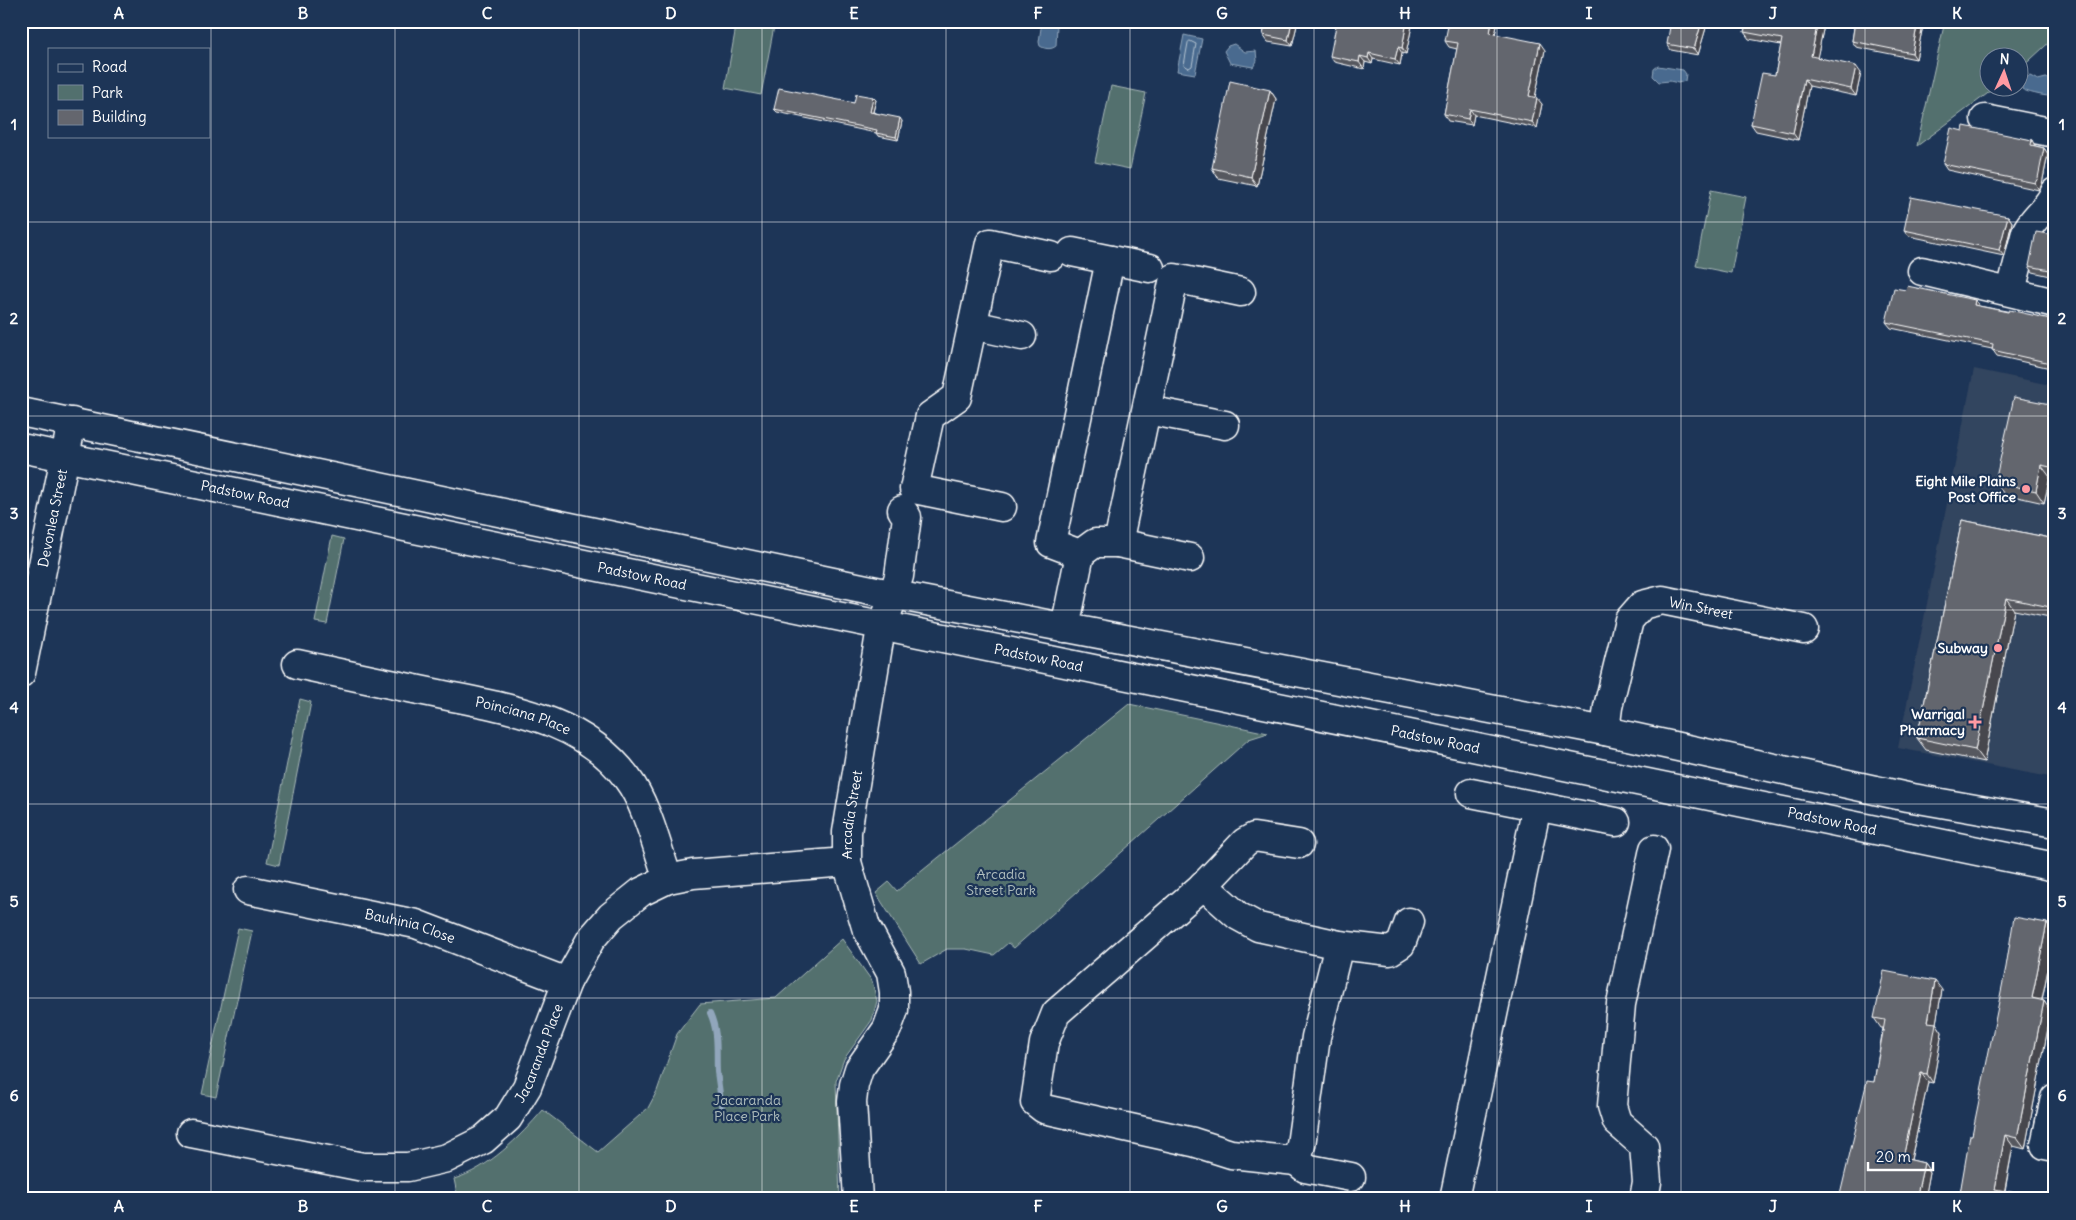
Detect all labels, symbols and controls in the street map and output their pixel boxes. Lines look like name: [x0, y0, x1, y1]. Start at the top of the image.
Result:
text: A: [114, 3, 124, 23]
text: B: [298, 3, 309, 23]
text: C: [482, 3, 493, 23]
text: D: [665, 3, 677, 23]
text: E: [849, 3, 859, 23]
text: F: [1033, 3, 1043, 23]
text: G: [1216, 3, 1228, 23]
text: H: [1399, 3, 1411, 23]
text: I: [1586, 3, 1593, 23]
text: J: [1769, 3, 1778, 23]
text: K: [1952, 3, 1962, 23]
legend: [48, 48, 210, 138]
north arrow: [1978, 48, 2028, 98]
text: N: [1999, 50, 2010, 68]
text: Road: [92, 57, 127, 76]
text: Park: [92, 83, 123, 102]
text: Building: [92, 107, 147, 126]
text: 1: [11, 114, 17, 134]
text: 1: [2059, 114, 2065, 134]
text: 2: [10, 308, 19, 328]
text: 2: [2058, 308, 2067, 328]
street label: Devonlea Street: [34, 467, 71, 569]
place label: Eight Mile Plains Post Office: [1915, 472, 2017, 506]
street label: Padstow Road: [199, 476, 291, 512]
marker: Eight Mile Plains Post Office: [2020, 483, 2032, 495]
text: 3: [9, 503, 19, 523]
text: 3: [2057, 503, 2067, 523]
street label: Padstow Road: [596, 558, 688, 594]
street label: Win Street: [1668, 593, 1735, 623]
place label: Subway: [1937, 639, 1988, 657]
street label: Padstow Road: [993, 640, 1085, 676]
marker: Subway: [1992, 642, 2004, 654]
street label: Poinciana Place: [474, 693, 574, 739]
text: 4: [9, 697, 19, 717]
text: 4: [2057, 697, 2067, 717]
place label: Warrigal Pharmacy: [1900, 705, 1965, 739]
marker: Warrigal Pharmacy: [1969, 716, 1981, 728]
street label: Padstow Road: [1389, 721, 1481, 757]
street label: Arcadia Street: [838, 769, 866, 859]
street label: Padstow Road: [1786, 803, 1878, 839]
park label: Arcadia Street Park: [966, 865, 1036, 899]
text: 5: [9, 891, 19, 911]
text: 5: [2057, 891, 2067, 911]
street label: Bauhinia Close: [363, 905, 458, 947]
street label: Jacaranda Place: [511, 1001, 567, 1106]
text: 6: [9, 1085, 19, 1105]
text: 6: [2057, 1085, 2067, 1105]
park label: Jacaranda Place Park: [713, 1091, 781, 1125]
scale bar: [1868, 1140, 1934, 1172]
text: 20 m: [1876, 1147, 1911, 1166]
text: A: [114, 1196, 124, 1216]
text: B: [298, 1196, 309, 1216]
text: C: [482, 1196, 493, 1216]
text: D: [665, 1196, 677, 1216]
text: E: [849, 1196, 859, 1216]
text: F: [1033, 1196, 1043, 1216]
text: G: [1216, 1196, 1228, 1216]
text: H: [1399, 1196, 1411, 1216]
text: I: [1586, 1196, 1593, 1216]
text: J: [1769, 1196, 1778, 1216]
text: K: [1952, 1196, 1962, 1216]

